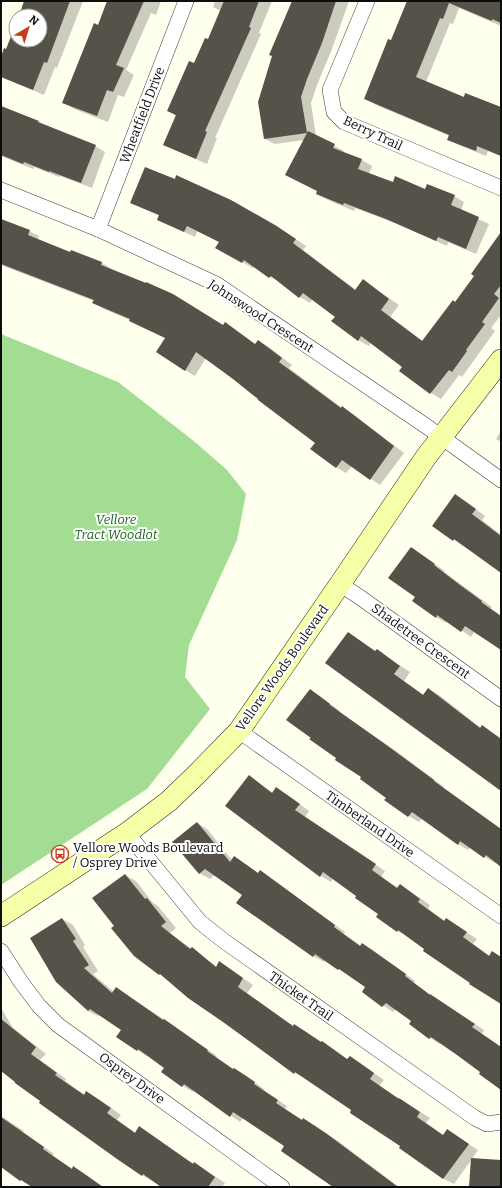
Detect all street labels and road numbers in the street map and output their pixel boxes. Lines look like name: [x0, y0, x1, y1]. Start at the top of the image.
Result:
street label: Wheatfield Drive: [117, 65, 167, 165]
street label: Berry Trail: [341, 113, 405, 153]
street label: Johnswood Crescent: [205, 276, 317, 356]
street label: Shadetree Crescent: [369, 600, 473, 682]
street label: Vellore Woods Boulevard: [233, 602, 331, 734]
street label: Timberland Drive: [323, 788, 417, 860]
street label: Thicket Trail: [266, 968, 336, 1024]
street label: Osprey Drive: [96, 1049, 168, 1107]

